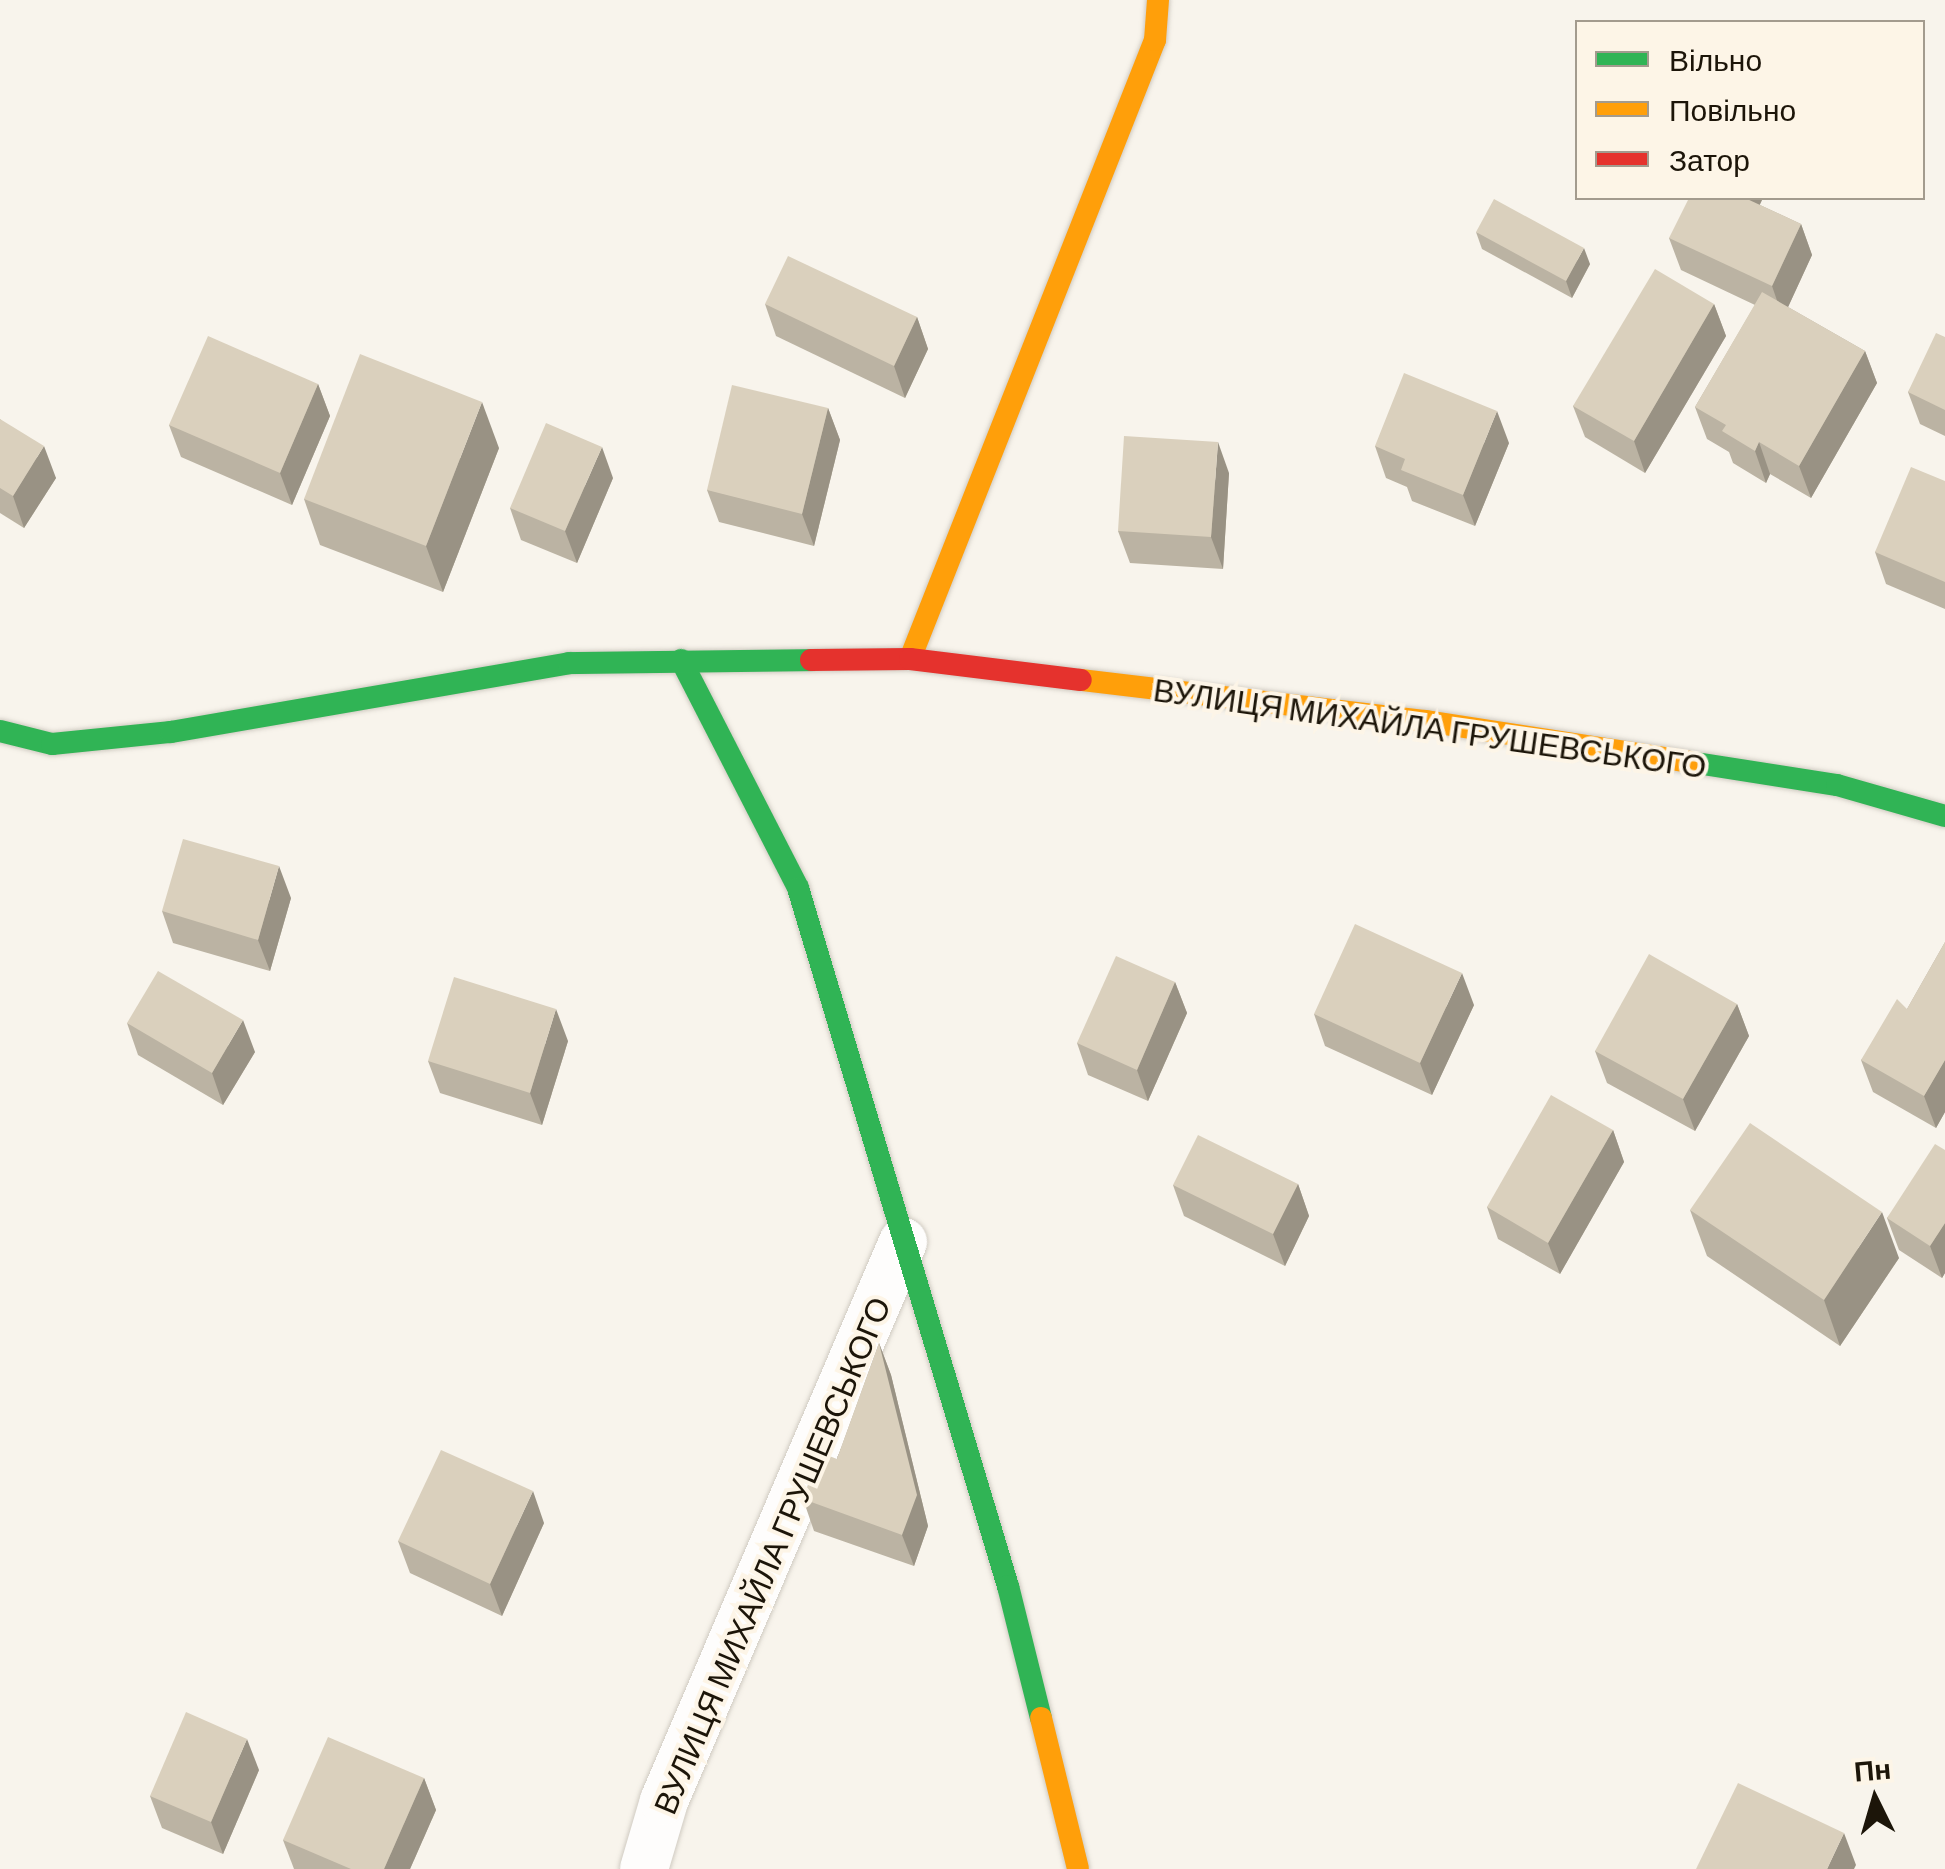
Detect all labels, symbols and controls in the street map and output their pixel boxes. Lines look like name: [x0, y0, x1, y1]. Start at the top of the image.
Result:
legend: [1575, 20, 1925, 200]
text: Вільно: [1669, 41, 1762, 77]
text: Повільно: [1669, 91, 1796, 127]
text: Затор: [1669, 141, 1750, 177]
street label: ВУЛИЦЯ МИХАЙЛА ГРУШЕВСЬКОГО: [1151, 669, 1709, 785]
street label: ВУЛИЦЯ МИХАЙЛА ГРУШЕВСЬКОГО: [644, 1291, 898, 1819]
north arrow: [1825, 1749, 1925, 1849]
text: Пн: [1852, 1751, 1892, 1788]

